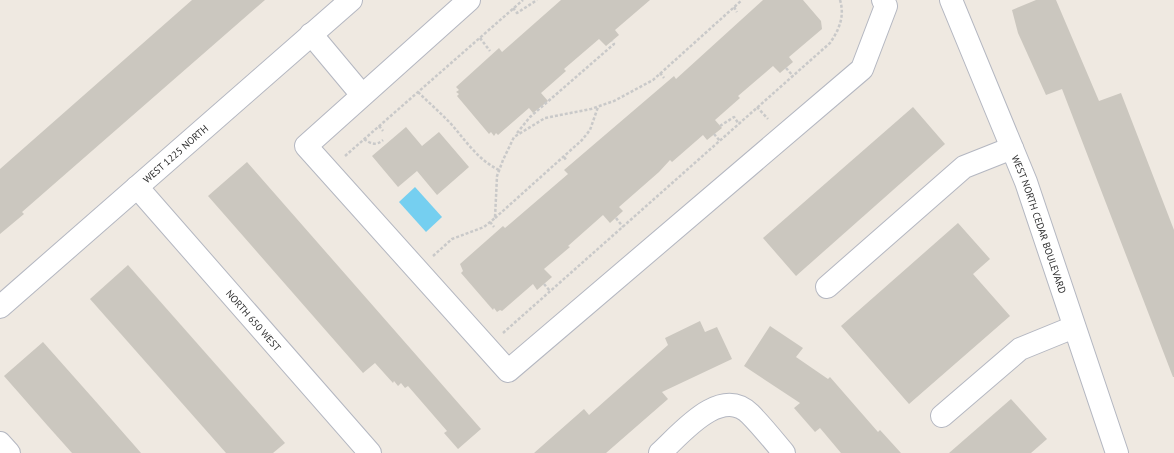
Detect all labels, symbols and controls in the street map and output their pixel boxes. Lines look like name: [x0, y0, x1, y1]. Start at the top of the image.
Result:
street label: WEST 1225 NORTH: [140, 122, 211, 186]
street label: WEST NORTH CEDAR BOULEVARD: [1009, 153, 1069, 295]
street label: NORTH 650 WEST: [223, 287, 284, 354]

